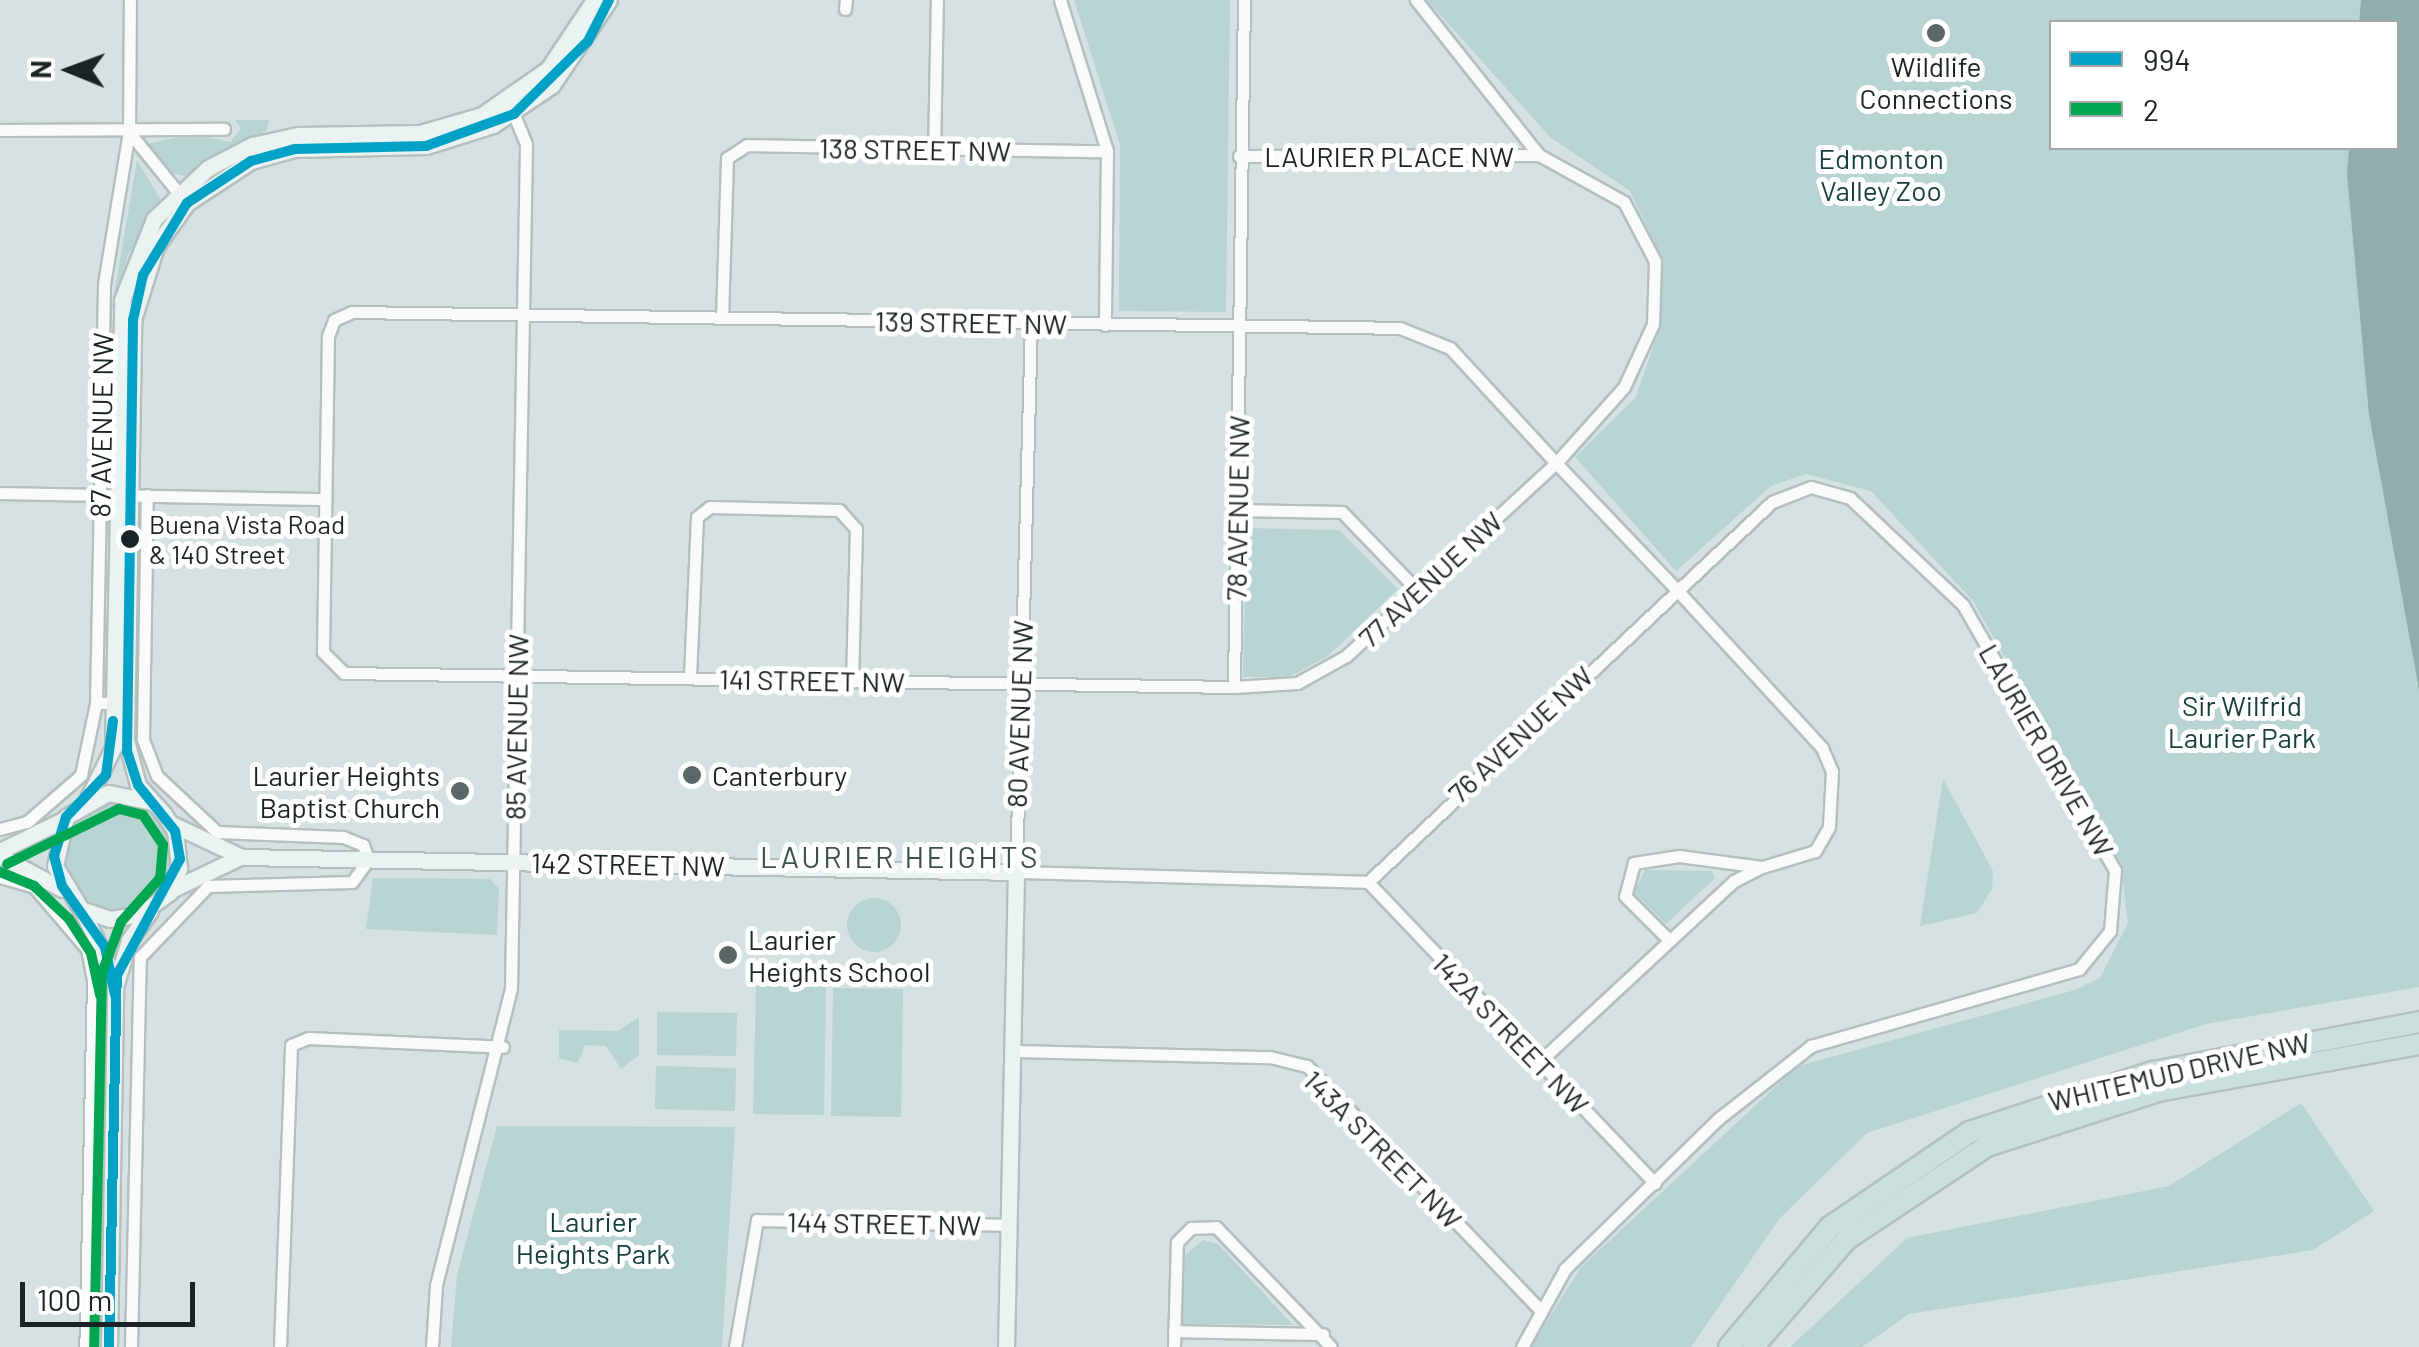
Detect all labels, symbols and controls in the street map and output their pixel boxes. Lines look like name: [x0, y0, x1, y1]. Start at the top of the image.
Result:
north arrow: [20, 20, 120, 120]
legend: [2049, 20, 2399, 150]
marker: Wildlife Connections: [1925, 22, 1947, 44]
text: 994: [2143, 41, 2191, 77]
place label: Wildlife Connections: [1860, 49, 2012, 115]
text: N: [23, 60, 57, 79]
text: 2: [2143, 91, 2159, 127]
street label: 138 STREET NW: [819, 131, 1011, 167]
street label: LAURIER PLACE NW: [1264, 139, 1514, 173]
park label: Edmonton Valley Zoo: [1818, 141, 1944, 207]
street label: 139 STREET NW: [875, 304, 1067, 340]
street label: 87 AVENUE NW: [83, 332, 119, 518]
street label: 78 AVENUE NW: [1219, 415, 1255, 601]
street label: 77 AVENUE NW: [1351, 504, 1509, 654]
place label: Buena Vista Road & 140 Street: [149, 508, 345, 570]
marker: Buena Vista Road & 140 Street: [120, 529, 140, 549]
street label: 80 AVENUE NW: [999, 620, 1039, 808]
street label: 85 AVENUE NW: [498, 634, 534, 820]
street label: LAURIER DRIVE NW: [1972, 638, 2122, 862]
street label: 76 AVENUE NW: [1441, 659, 1599, 809]
street label: 141 STREET NW: [719, 662, 905, 698]
park label: Sir Wilfrid Laurier Park: [2168, 688, 2316, 754]
place label: Laurier Heights Baptist Church: [253, 758, 440, 824]
place label: Canterbury: [712, 758, 847, 792]
marker: Canterbury: [681, 764, 703, 786]
marker: Laurier Heights Baptist Church: [449, 780, 471, 802]
district label: LAURIER HEIGHTS: [760, 838, 1040, 874]
street label: 142 STREET NW: [531, 846, 725, 882]
place label: Laurier Heights School: [748, 922, 930, 988]
marker: Laurier Heights School: [717, 944, 739, 966]
street label: 142A STREET NW: [1426, 946, 1596, 1120]
street label: WHITEMUD DRIVE NW: [2045, 1024, 2313, 1118]
street label: 143A STREET NW: [1297, 1063, 1469, 1235]
park label: Laurier Heights Park: [516, 1204, 670, 1270]
street label: 144 STREET NW: [787, 1205, 981, 1241]
scale bar: [25, 1262, 200, 1324]
text: 100 m: [37, 1281, 112, 1317]

